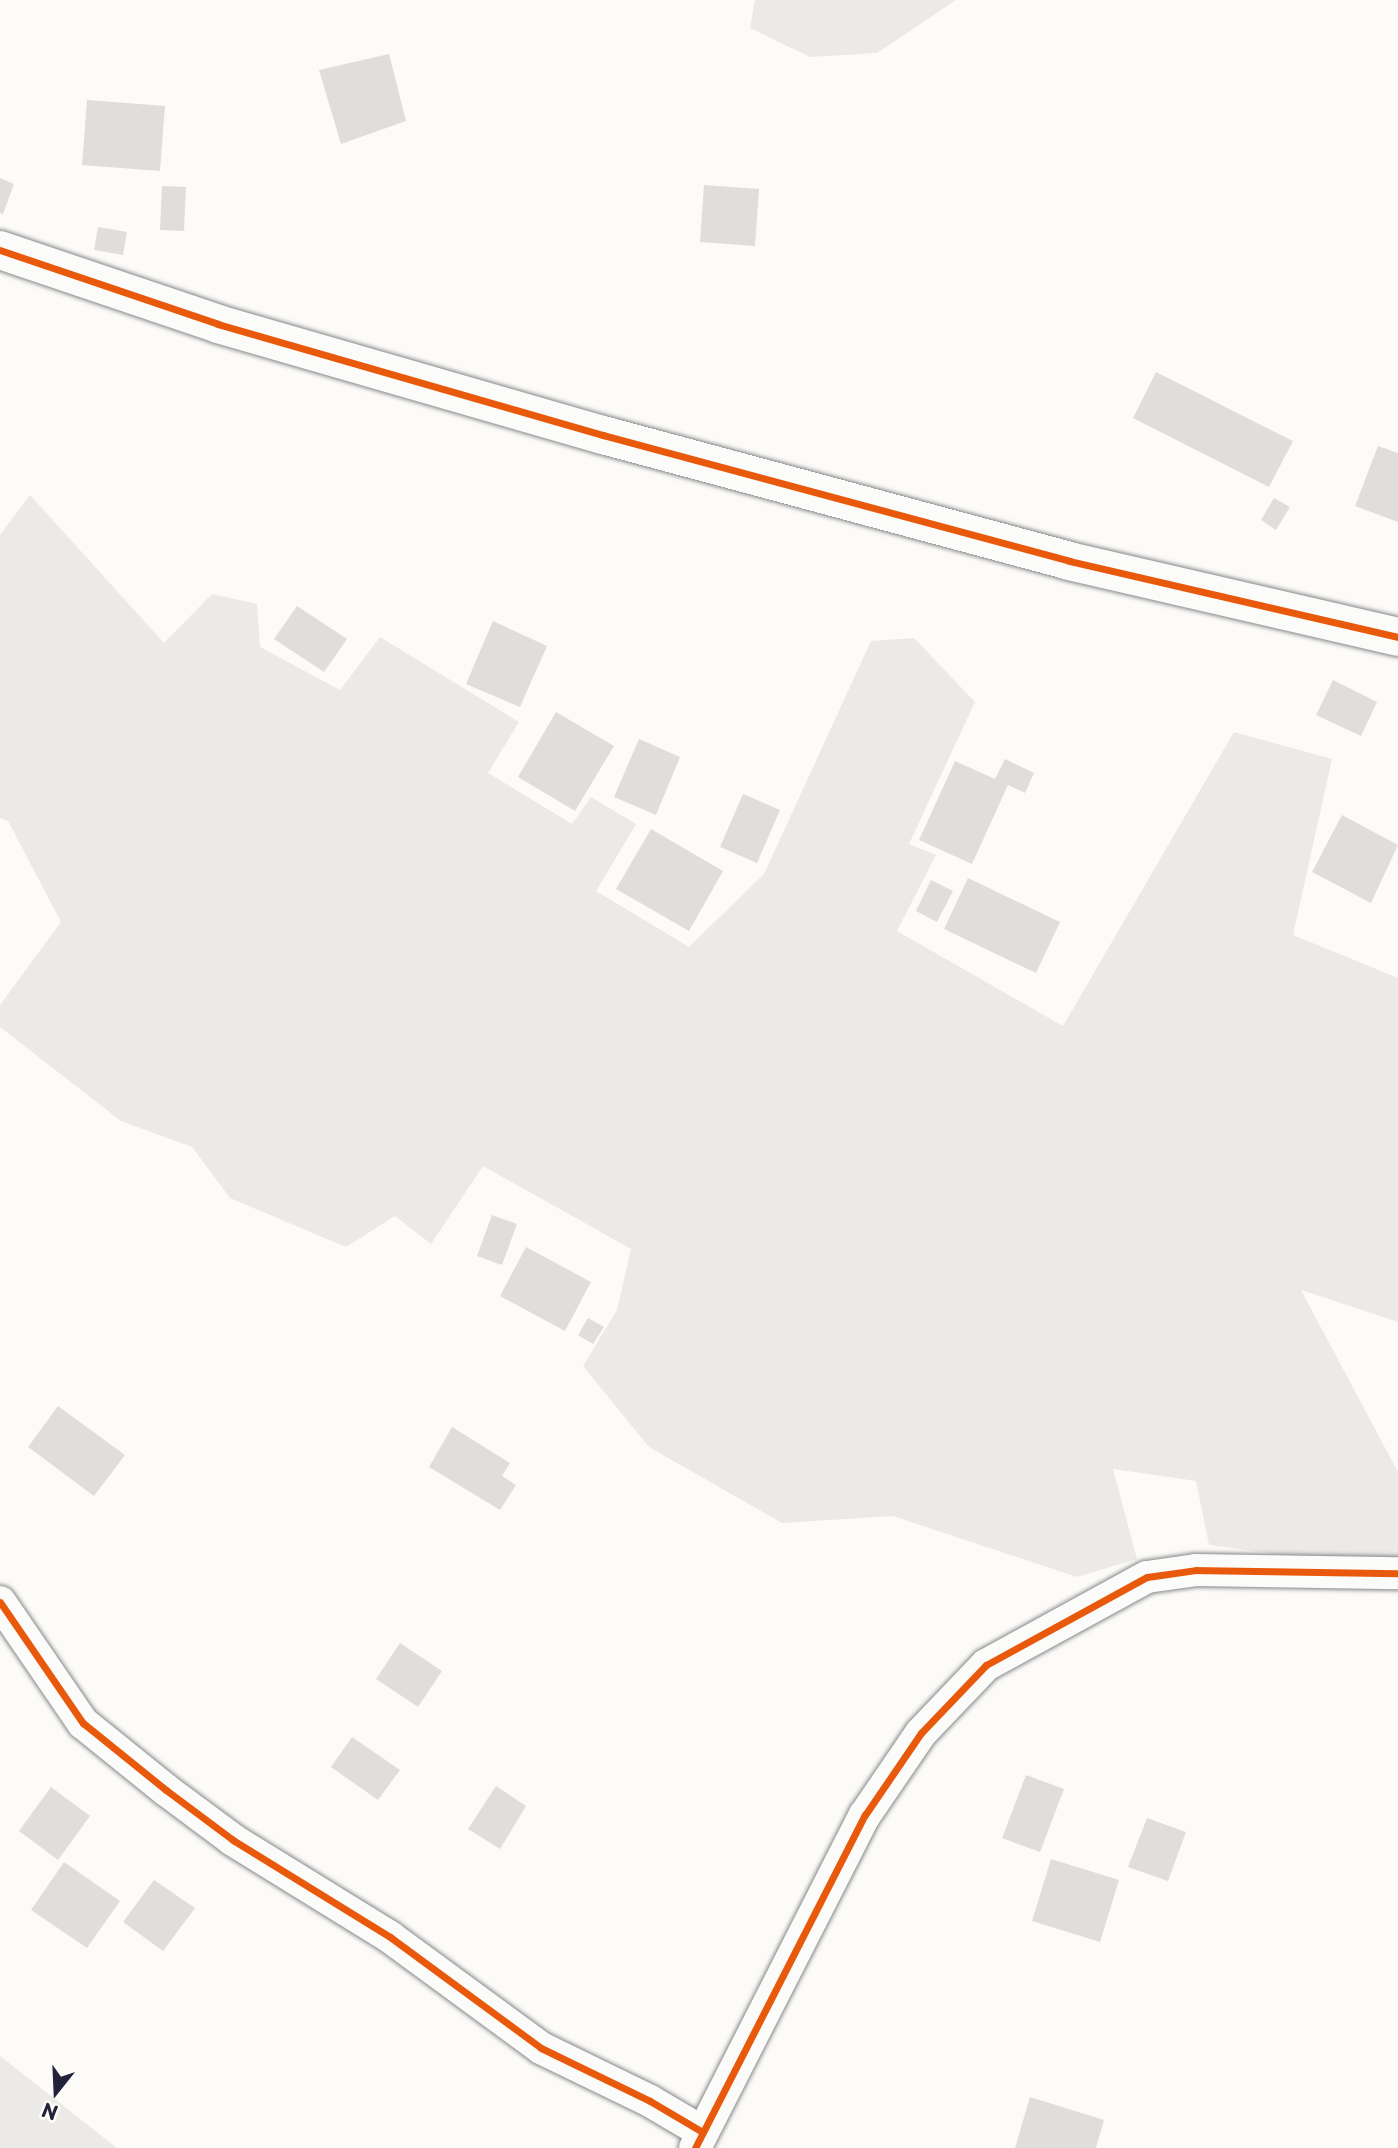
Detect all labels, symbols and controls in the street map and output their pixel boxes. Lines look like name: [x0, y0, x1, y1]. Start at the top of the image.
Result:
north arrow: [21, 2057, 91, 2127]
text: N: [38, 2096, 61, 2128]

